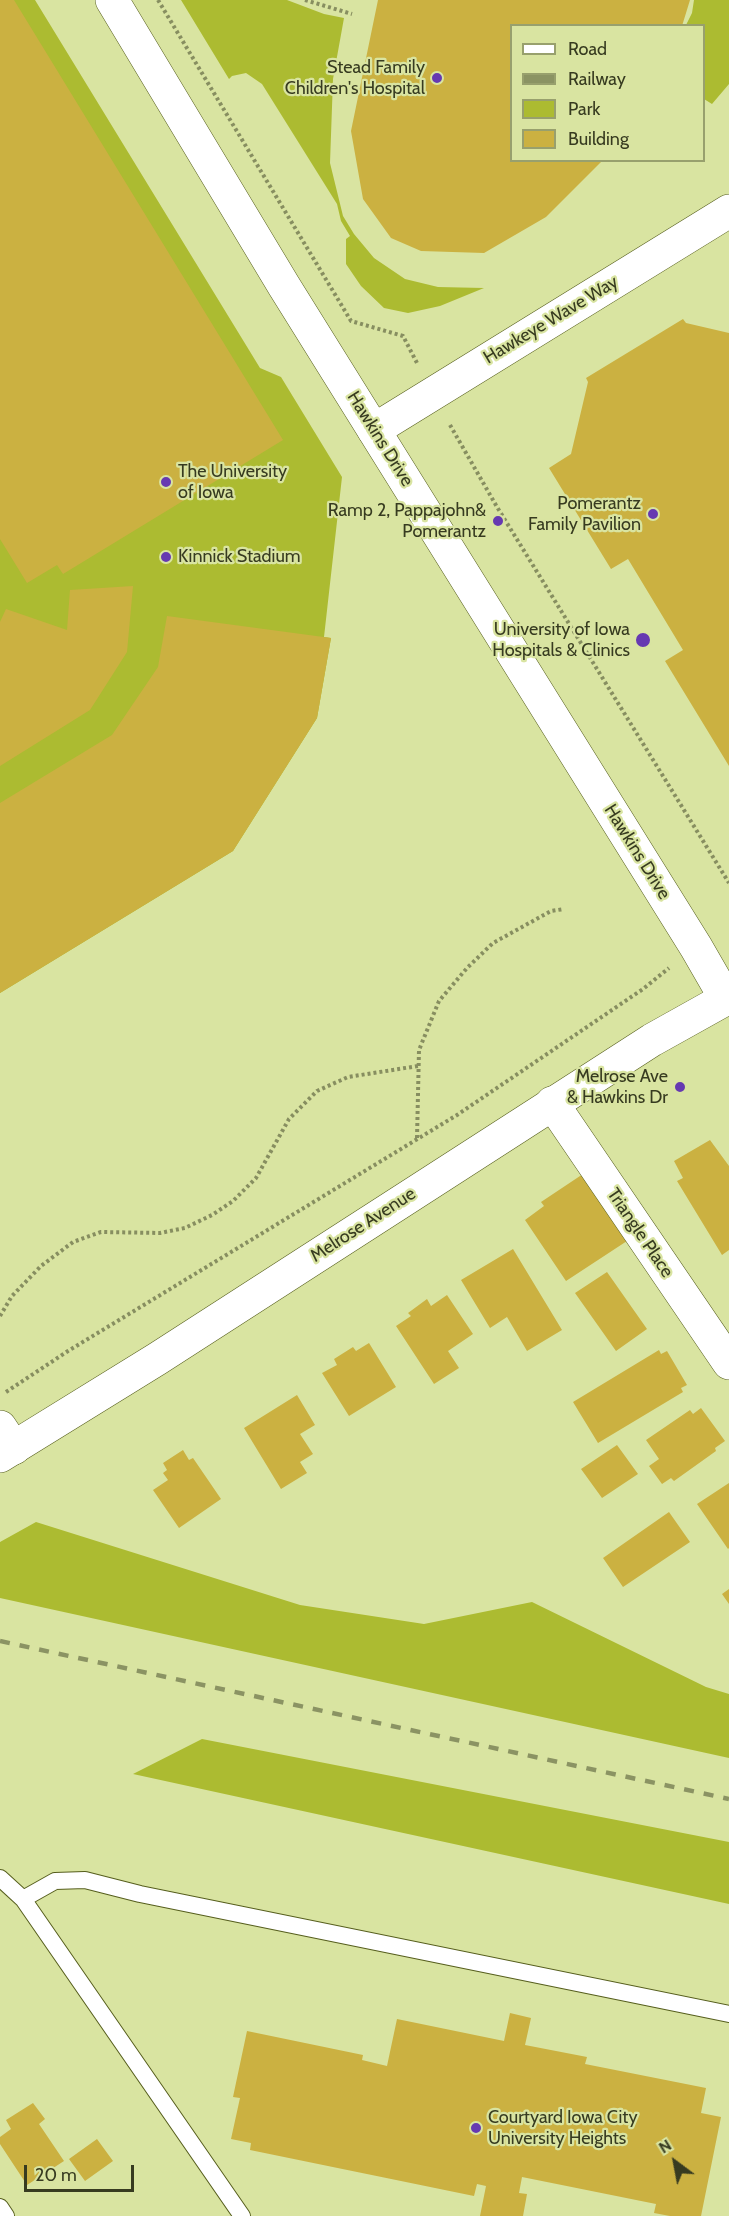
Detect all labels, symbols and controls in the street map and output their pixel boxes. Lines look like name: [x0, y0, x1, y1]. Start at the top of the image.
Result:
legend: [510, 24, 705, 162]
text: Road: [568, 38, 607, 60]
place label: Stead Family Children's Hospital: [285, 57, 425, 100]
text: Railway: [568, 68, 626, 90]
marker: Stead Family Children's Hospital: [430, 71, 444, 85]
text: Park: [568, 98, 600, 120]
text: Building: [568, 128, 629, 150]
street label: Hawkeye Wave Way: [480, 271, 622, 369]
street label: Hawkins Drive: [342, 388, 418, 490]
place label: The University of Iowa: [178, 461, 287, 504]
marker: The University of Iowa: [159, 475, 173, 489]
place label: Pomerantz Family Pavilion: [528, 493, 641, 536]
place label: Ramp 2, Pappajohn& Pomerantz: [328, 500, 486, 542]
marker: Pomerantz Family Pavilion: [646, 507, 660, 521]
marker: Ramp 2, Pappajohn& Pomerantz: [491, 514, 505, 528]
place label: Kinnick Stadium: [178, 546, 301, 568]
marker: Kinnick Stadium: [159, 550, 173, 564]
place label: University of Iowa Hospitals & Clinics: [492, 619, 630, 662]
marker: University of Iowa Hospitals & Clinics: [634, 631, 652, 649]
street label: Hawkins Drive: [599, 801, 675, 903]
place label: Melrose Ave & Hawkins Dr: [567, 1066, 668, 1108]
marker: Melrose Ave & Hawkins Dr: [673, 1080, 687, 1094]
street label: Melrose Avenue: [306, 1183, 420, 1267]
street label: Triangle Place: [602, 1184, 678, 1282]
place label: Courtyard Iowa City University Heights: [488, 2107, 637, 2150]
marker: Courtyard Iowa City University Heights: [469, 2121, 483, 2135]
north arrow: [645, 2132, 705, 2192]
text: N: [655, 2135, 675, 2157]
scale bar: [27, 2153, 136, 2191]
text: 20 m: [35, 2164, 77, 2186]

